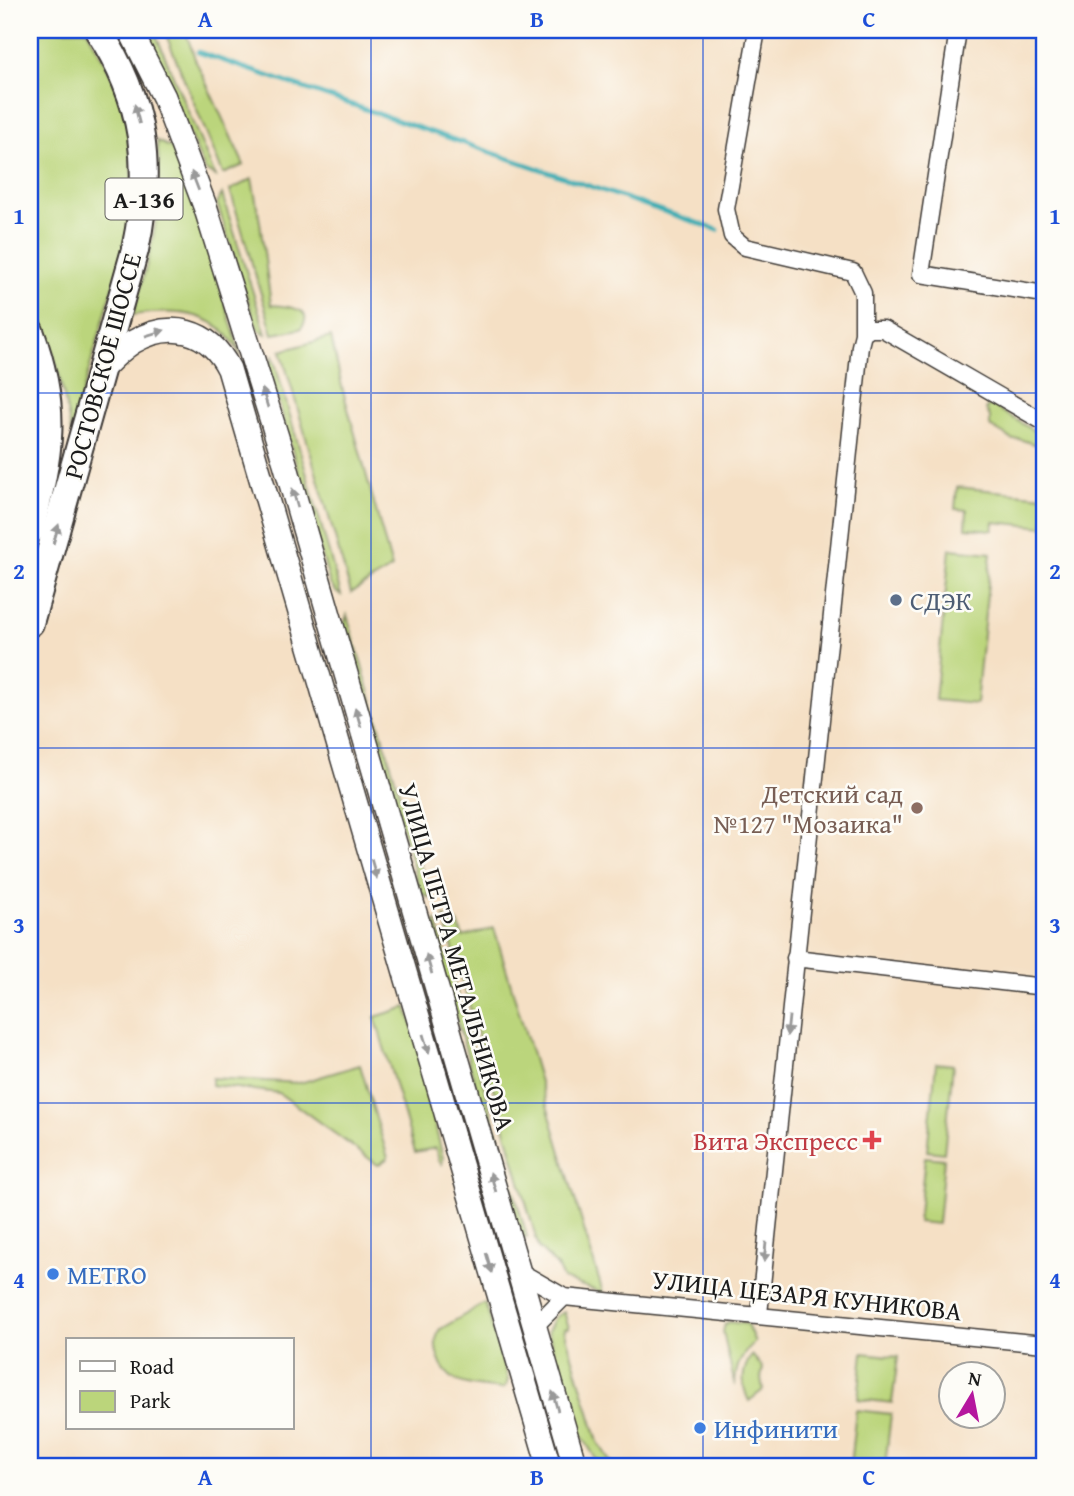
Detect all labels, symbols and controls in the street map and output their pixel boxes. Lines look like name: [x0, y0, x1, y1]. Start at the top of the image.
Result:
text: A: [198, 2, 213, 35]
text: B: [530, 2, 544, 35]
text: C: [862, 2, 876, 35]
one-way arrow: [131, 103, 141, 124]
one-way arrow: [190, 170, 201, 191]
road number: А-136: [106, 178, 182, 219]
text: 1: [13, 199, 25, 232]
text: 1: [1049, 199, 1061, 232]
street label: РОСТОВСКОЕ ШОССЕ: [53, 249, 151, 483]
one-way arrow: [145, 328, 166, 338]
one-way arrow: [259, 387, 269, 408]
one-way arrow: [289, 488, 299, 509]
one-way arrow: [51, 524, 61, 545]
text: 2: [13, 554, 25, 587]
text: 2: [1049, 554, 1061, 587]
place label: СДЭК: [910, 581, 972, 620]
marker: СДЭК: [888, 592, 904, 608]
one-way arrow: [352, 706, 362, 727]
place label: Детский сад №127 "Мозаика": [714, 774, 903, 843]
street label: УЛИЦА ПЕТРА МЕТАЛЬНИКОВА: [389, 779, 525, 1136]
marker: Детский сад №127 "Мозаика": [909, 800, 925, 816]
one-way arrow: [370, 858, 380, 879]
text: 3: [13, 908, 25, 941]
text: 3: [1049, 908, 1061, 941]
one-way arrow: [424, 953, 434, 974]
one-way arrow: [782, 1015, 793, 1037]
one-way arrow: [421, 1034, 431, 1055]
place label: Вита Экспресс: [693, 1121, 858, 1160]
marker: Вита Экспресс: [864, 1132, 880, 1148]
one-way arrow: [487, 1171, 497, 1192]
one-way arrow: [760, 1241, 771, 1263]
one-way arrow: [485, 1253, 495, 1274]
place label: METRO: [67, 1255, 147, 1294]
street label: УЛИЦА ЦЕЗАРЯ КУНИКОВА: [650, 1259, 964, 1331]
text: 4: [13, 1263, 25, 1296]
text: 4: [1049, 1263, 1061, 1296]
marker: METRO: [45, 1266, 61, 1282]
legend: [66, 1338, 294, 1430]
text: Road: [130, 1351, 175, 1382]
north arrow: [937, 1360, 1007, 1430]
text: N: [966, 1363, 984, 1393]
text: Park: [130, 1385, 171, 1416]
one-way arrow: [550, 1390, 560, 1411]
place label: Инфинити: [714, 1409, 838, 1448]
marker: Инфинити: [692, 1420, 708, 1436]
text: A: [198, 1460, 213, 1493]
text: B: [530, 1460, 544, 1493]
text: C: [862, 1460, 876, 1493]

